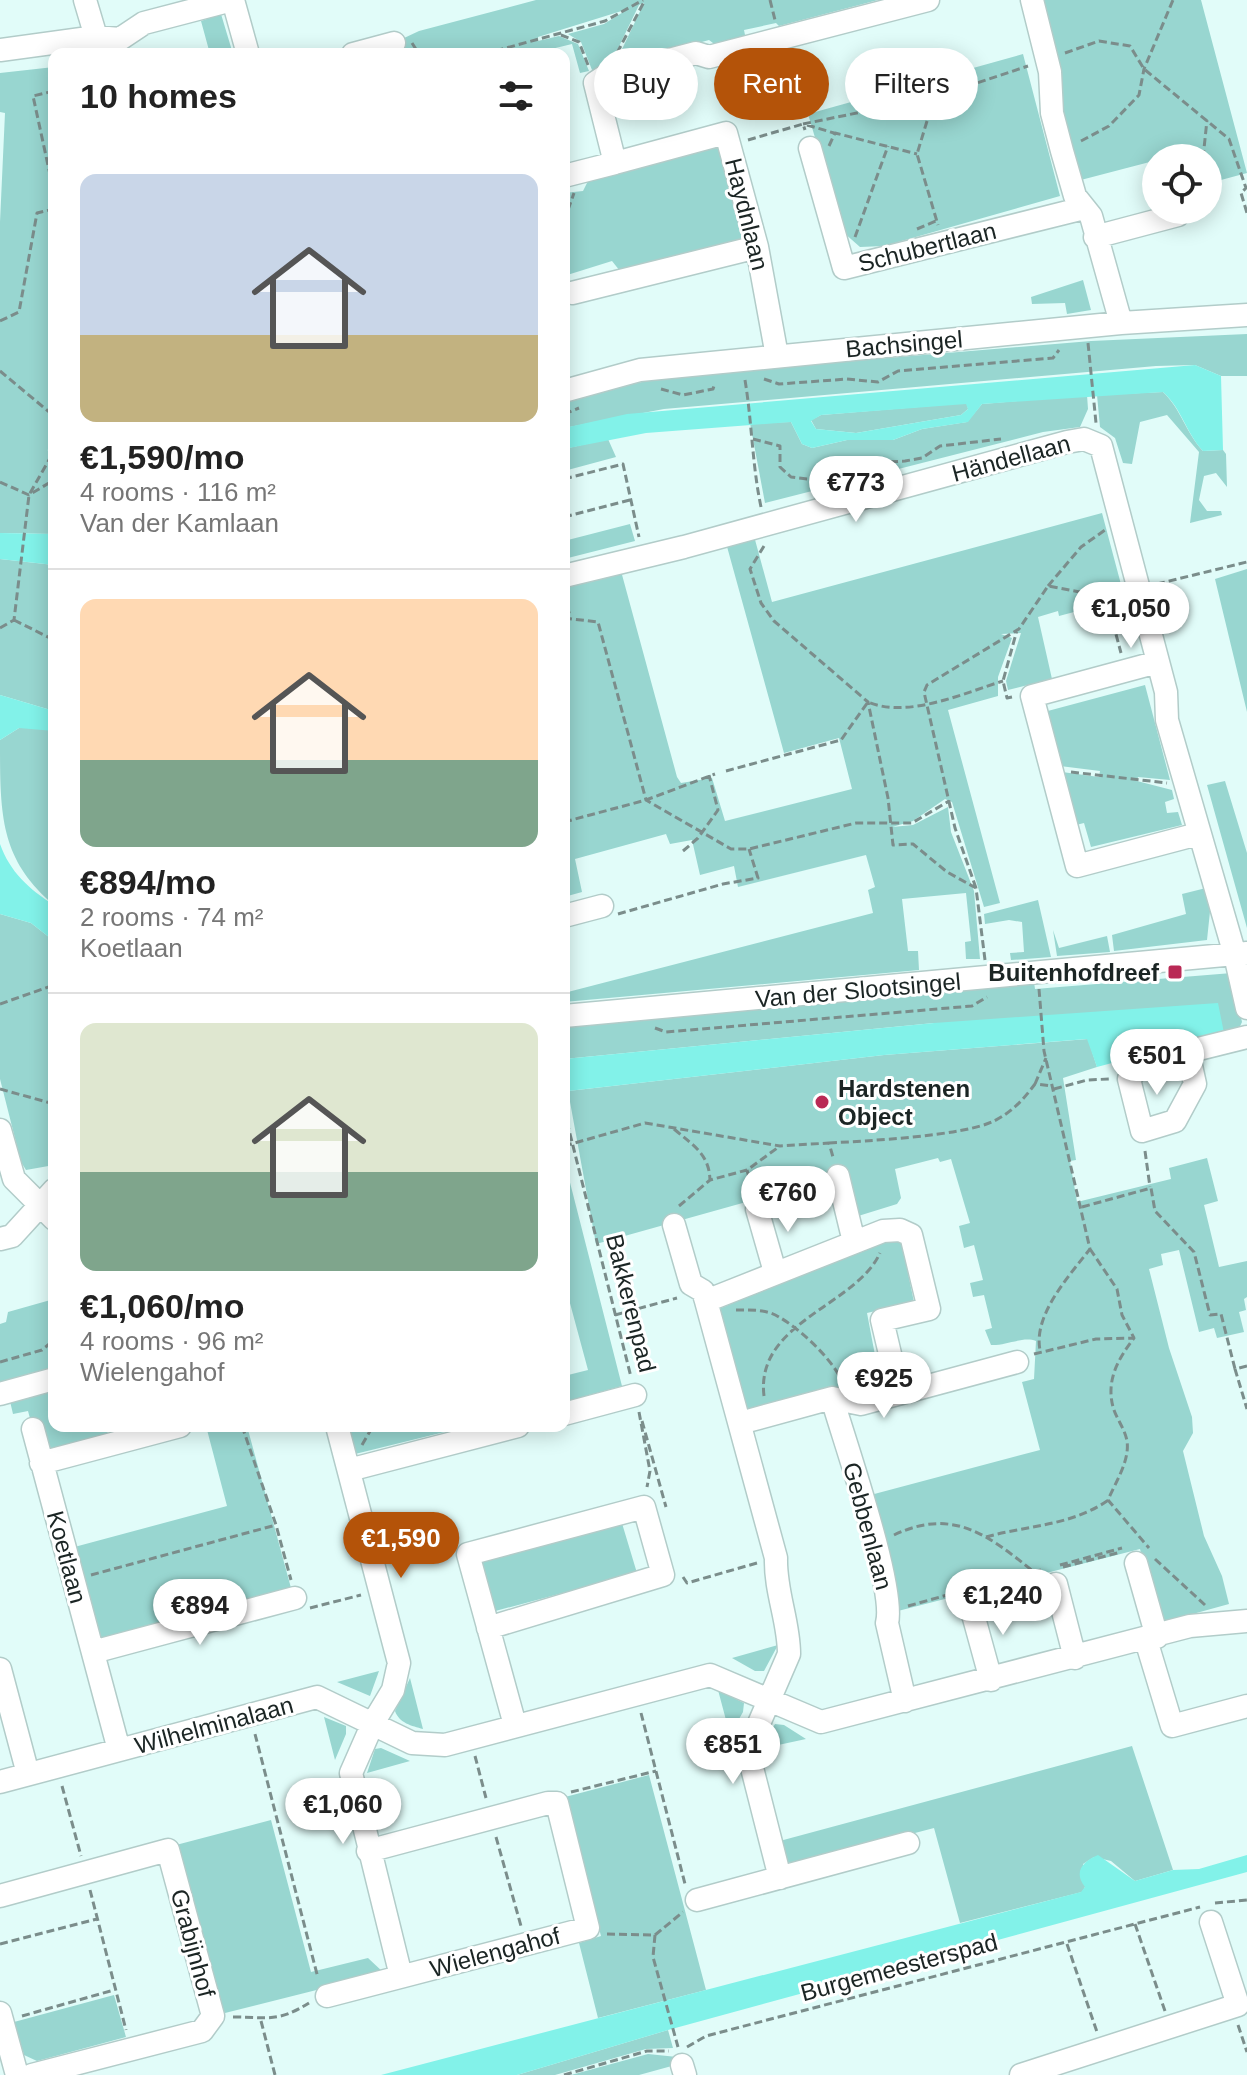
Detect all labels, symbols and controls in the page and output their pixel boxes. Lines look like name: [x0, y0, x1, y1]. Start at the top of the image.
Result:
chip: Buy: [594, 48, 698, 120]
chip: Rent: [714, 48, 829, 120]
chip: Filters: [845, 48, 978, 120]
icon: filters: [494, 74, 538, 118]
text: 10 homes: [80, 77, 237, 115]
map controls: [1142, 144, 1222, 224]
button: locate: [1142, 144, 1222, 224]
street label: Haydnlaan: [720, 155, 774, 273]
street label: Schubertlaan: [855, 217, 999, 277]
icon: home: [237, 226, 381, 370]
street label: Bachsingel: [844, 325, 964, 363]
street label: Händellaan: [949, 429, 1073, 487]
text: €1,590/mo: [80, 438, 244, 476]
pin: €773: [809, 456, 903, 524]
text: €773: [827, 467, 885, 497]
text: 4 rooms · 116 m²: [80, 477, 276, 507]
text: Van der Kamlaan: [80, 508, 279, 538]
pin: €1,050: [1066, 582, 1196, 650]
text: €1,050: [1091, 593, 1171, 623]
icon: home: [237, 651, 381, 795]
text: €894/mo: [80, 863, 216, 901]
text: 2 rooms · 74 m²: [80, 902, 264, 932]
text: Koetlaan: [80, 933, 183, 963]
place label: Buitenhofdreef: [988, 959, 1160, 986]
marker: Buitenhofdreef: [1166, 963, 1184, 981]
street label: Van der Slootsingel: [754, 968, 962, 1012]
pin: €501: [1110, 1029, 1204, 1097]
text: €501: [1128, 1040, 1186, 1070]
icon: home: [237, 1075, 381, 1219]
place label: Hardstenen Object: [838, 1075, 970, 1130]
marker: Hardstenen Object: [813, 1093, 831, 1111]
pin: €760: [741, 1166, 835, 1234]
text: €760: [759, 1177, 817, 1207]
street label: Bakkerenpad: [601, 1231, 661, 1375]
text: €1,060/mo: [80, 1287, 244, 1325]
text: 4 rooms · 96 m²: [80, 1326, 264, 1356]
pin: €925: [837, 1352, 931, 1420]
text: Wielengahof: [80, 1357, 225, 1387]
text: €925: [855, 1363, 913, 1393]
street label: Gebbenlaan: [838, 1459, 898, 1593]
street label: Koetlaan: [42, 1508, 92, 1606]
pin: €1,590: [336, 1512, 466, 1580]
text: €1,590: [361, 1523, 441, 1553]
pin: €1,240: [938, 1569, 1068, 1637]
pin: €894: [153, 1579, 247, 1647]
text: €1,240: [963, 1580, 1043, 1610]
text: €894: [171, 1590, 229, 1620]
street label: Wilhelminalaan: [132, 1691, 296, 1759]
pin: €851: [686, 1718, 780, 1786]
text: €851: [704, 1729, 762, 1759]
pin: €1,060: [278, 1778, 408, 1846]
text: €1,060: [303, 1789, 383, 1819]
street label: Grabijnhof: [166, 1886, 220, 2000]
street label: Wielengahof: [427, 1922, 563, 1982]
street label: Burgemeesterspad: [798, 1928, 1000, 2006]

